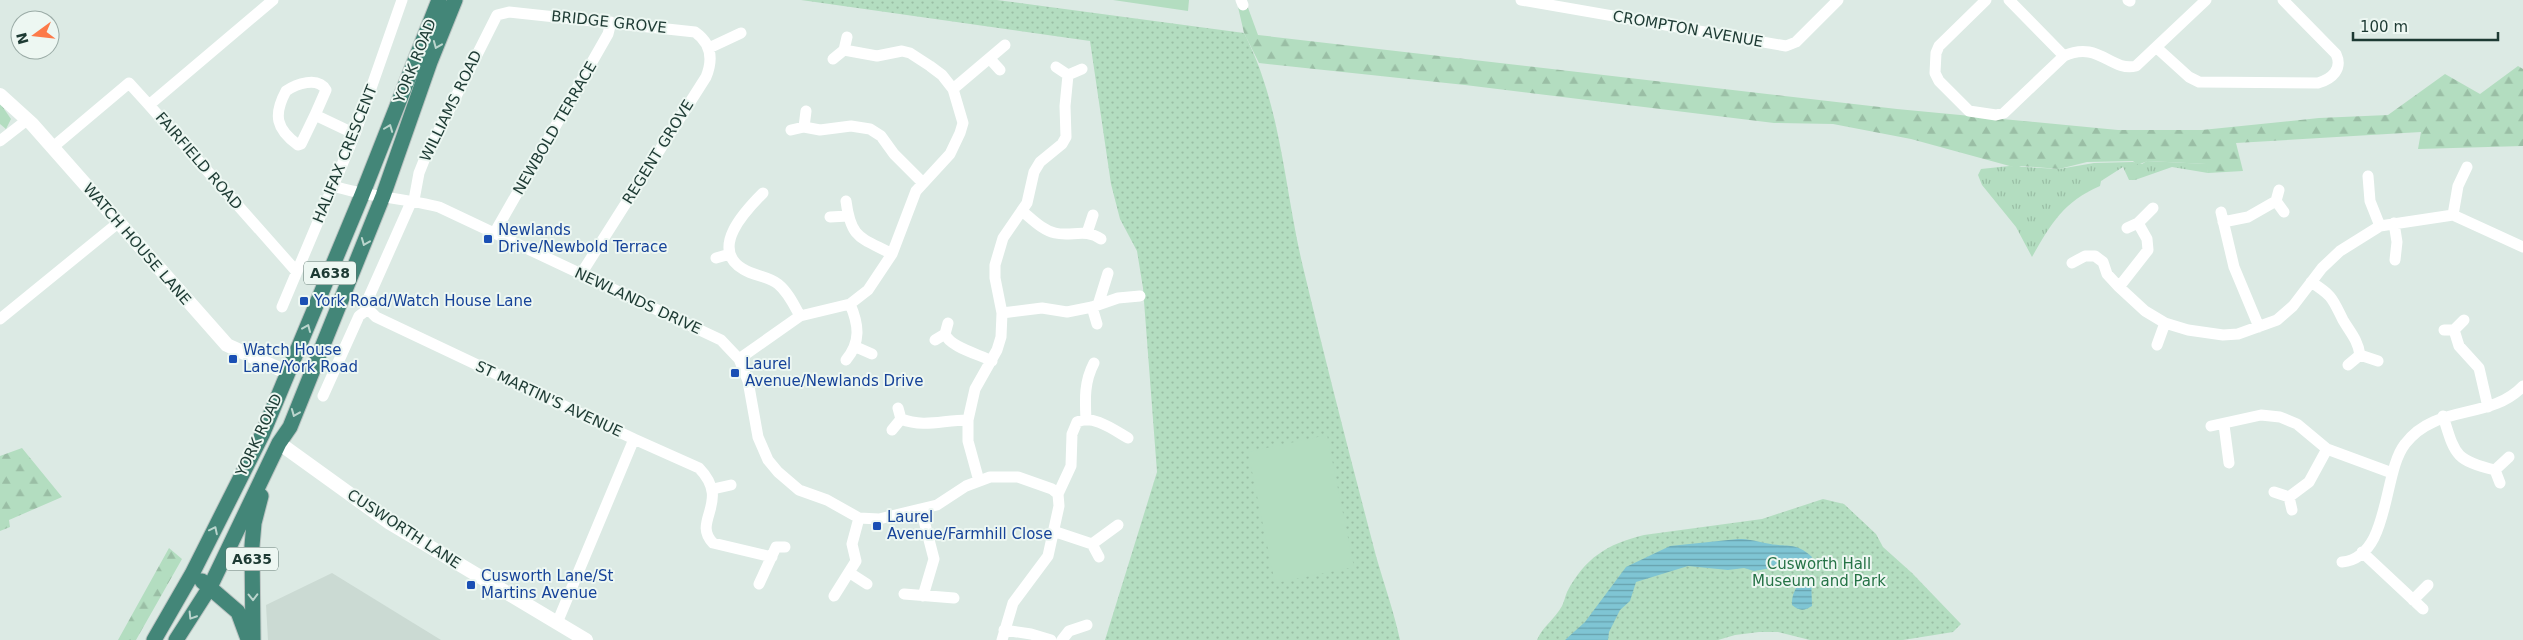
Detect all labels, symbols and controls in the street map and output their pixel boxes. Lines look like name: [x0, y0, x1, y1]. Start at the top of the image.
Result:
street label: BRIDGE GROVE: [550, 7, 668, 37]
street label: CROMPTON AVENUE: [1611, 7, 1765, 51]
north arrow: [10, 10, 60, 60]
scale bar: [2353, 10, 2498, 42]
street label: YORK ROAD: [390, 16, 440, 107]
text: 100 m: [2360, 18, 2408, 36]
text: N: [13, 31, 32, 46]
one-way arrow: [433, 40, 443, 49]
street label: WILLIAMS ROAD: [416, 47, 486, 165]
street label: NEWBOLD TERRACE: [509, 58, 601, 198]
street label: HALIFAX CRESCENT: [309, 82, 381, 226]
street label: REGENT GROVE: [619, 97, 697, 207]
street label: FAIRFIELD ROAD: [152, 109, 246, 213]
one-way arrow: [382, 124, 393, 133]
street label: WATCH HOUSE LANE: [79, 179, 195, 309]
place label: Newlands Drive/Newbold Terrace: [498, 221, 668, 256]
marker: Newlands Drive/Newbold Terrace: [482, 233, 494, 245]
one-way arrow: [361, 237, 371, 245]
road number: A638: [304, 262, 356, 284]
street label: NEWLANDS DRIVE: [572, 264, 704, 338]
place label: York Road/Watch House Lane: [313, 292, 532, 310]
marker: York Road/Watch House Lane: [298, 295, 310, 307]
one-way arrow: [300, 324, 311, 333]
place label: Watch House Lane/York Road: [243, 341, 358, 376]
marker: Watch House Lane/York Road: [227, 353, 239, 365]
place label: Laurel Avenue/Newlands Drive: [745, 355, 923, 390]
street label: ST MARTIN'S AVENUE: [473, 357, 625, 441]
marker: Laurel Avenue/Newlands Drive: [729, 367, 741, 379]
street label: YORK ROAD: [232, 391, 286, 480]
one-way arrow: [291, 408, 301, 417]
street label: CUSWORTH LANE: [344, 486, 464, 572]
place label: Laurel Avenue/Farmhill Close: [887, 508, 1052, 543]
marker: Laurel Avenue/Farmhill Close: [871, 520, 883, 532]
one-way arrow: [207, 526, 218, 535]
road number: A635: [226, 548, 278, 570]
park label: Cusworth Hall Museum and Park: [1752, 555, 1886, 590]
place label: Cusworth Lane/St Martins Avenue: [481, 567, 613, 602]
marker: Cusworth Lane/St Martins Avenue: [465, 579, 477, 591]
one-way arrow: [248, 594, 258, 601]
one-way arrow: [188, 610, 198, 619]

